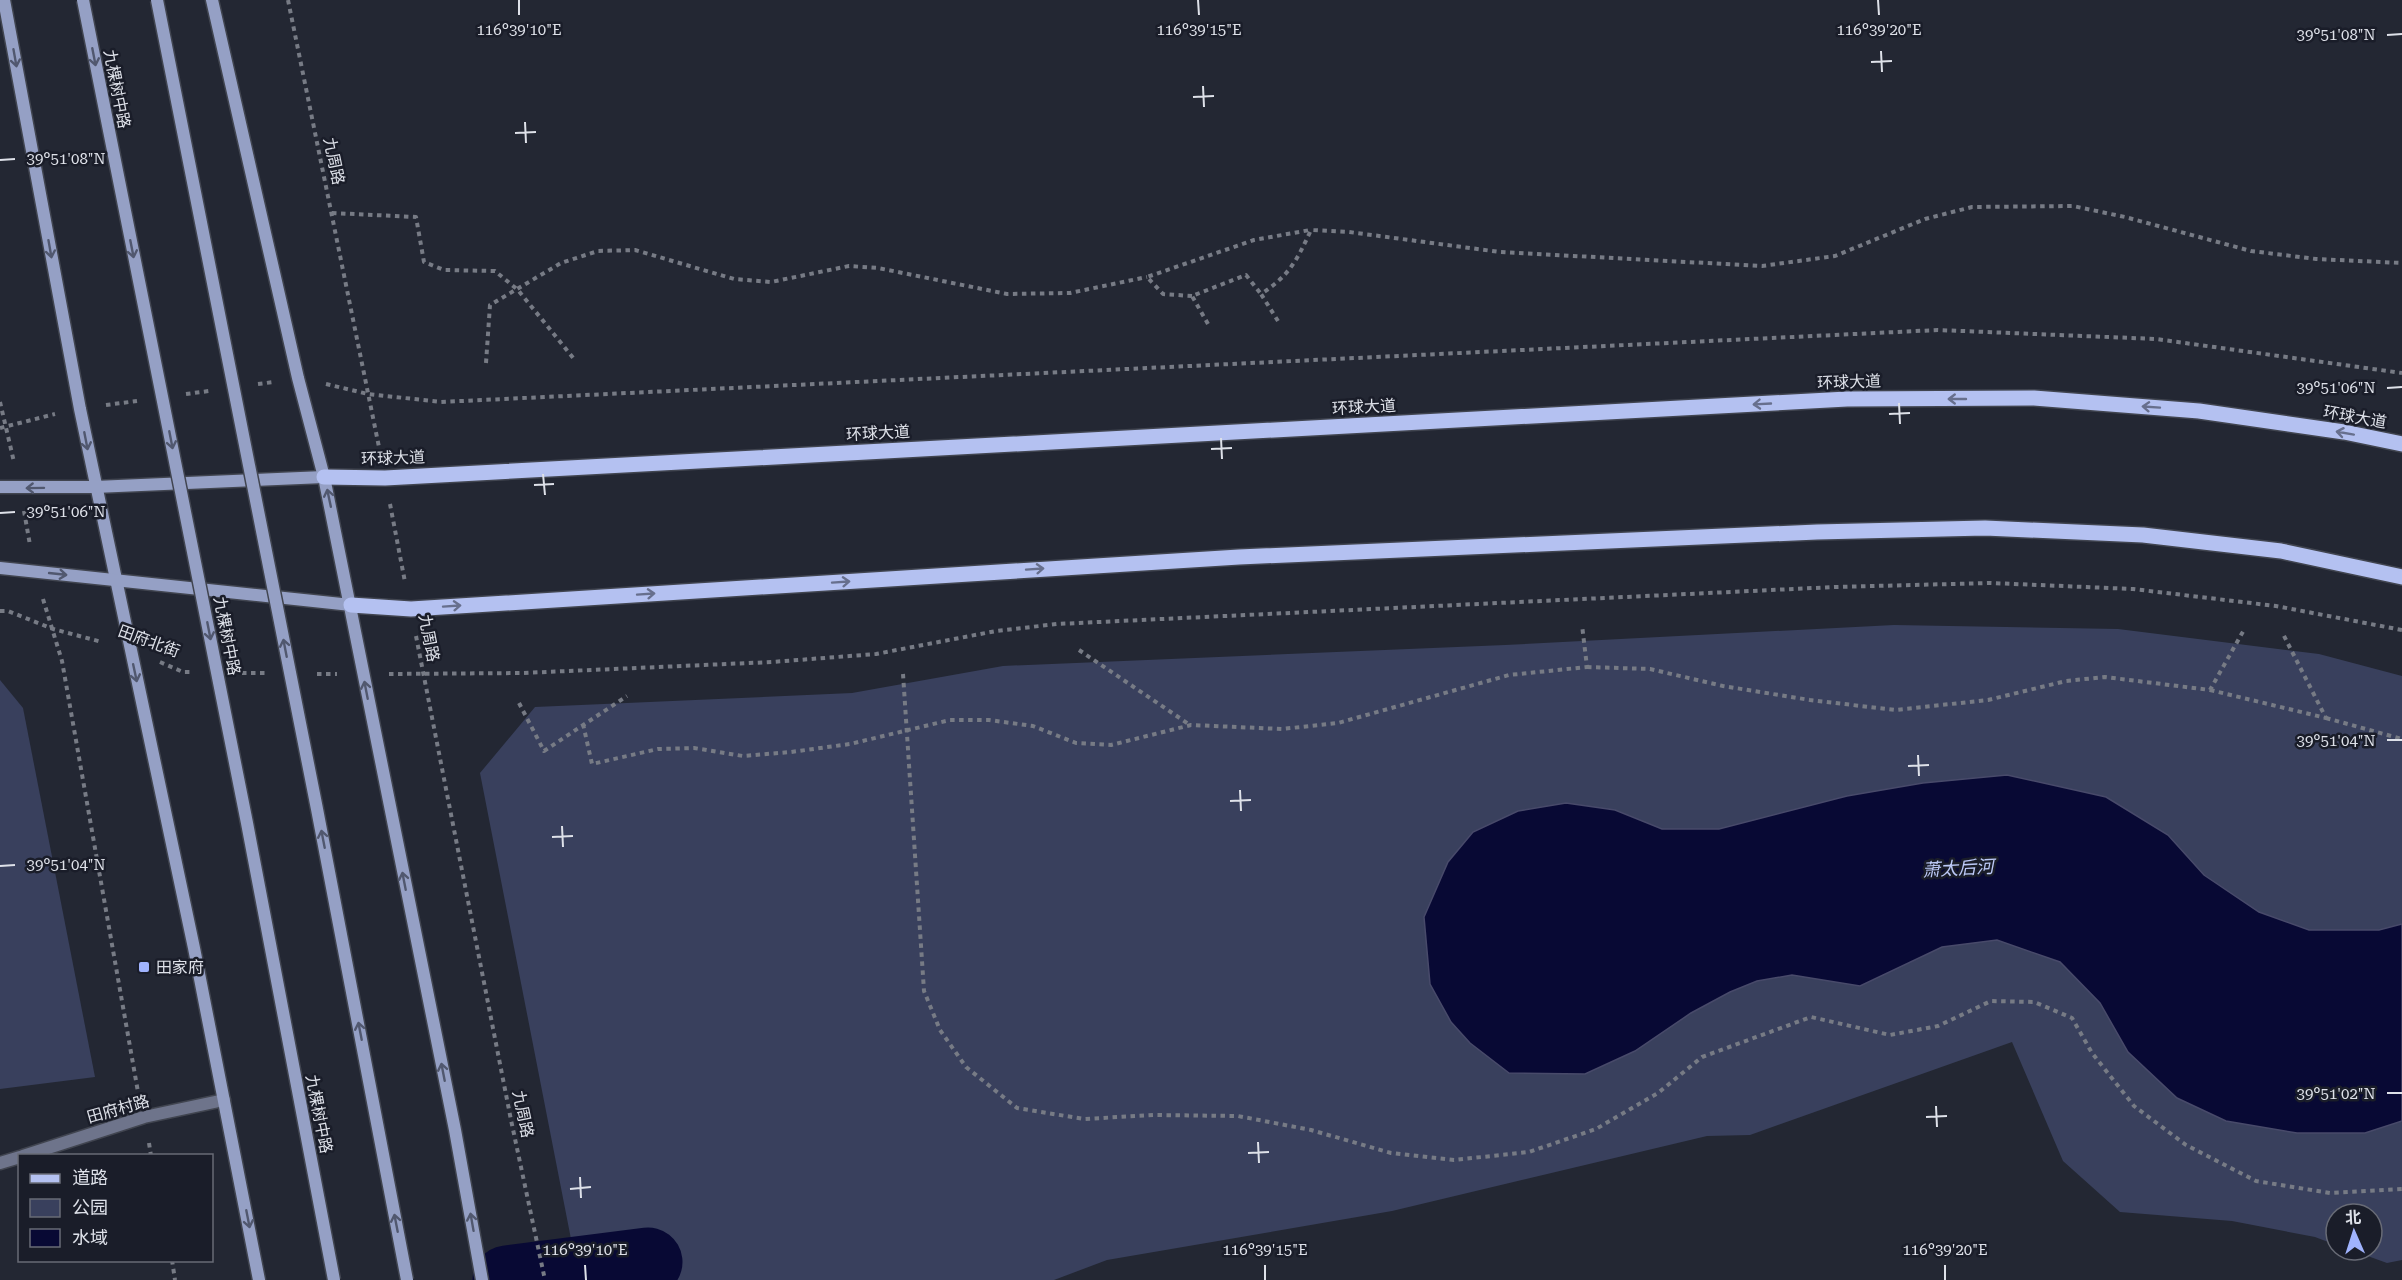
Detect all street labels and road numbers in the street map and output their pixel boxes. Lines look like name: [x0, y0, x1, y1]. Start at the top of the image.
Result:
street label: 九棵树中路: [100, 48, 134, 130]
street label: 九周路: [320, 136, 348, 186]
street label: 环球大道: [1817, 371, 1881, 393]
street label: 环球大道: [1332, 396, 1396, 418]
street label: 环球大道: [2322, 402, 2388, 432]
street label: 环球大道: [846, 422, 910, 444]
street label: 环球大道: [361, 447, 425, 469]
street label: 九棵树中路: [210, 595, 244, 677]
street label: 九周路: [415, 613, 443, 663]
street label: 田府北街: [116, 621, 182, 661]
street label: 九棵树中路: [302, 1073, 336, 1155]
street label: 九周路: [509, 1089, 537, 1139]
street label: 田府村路: [85, 1091, 151, 1127]

